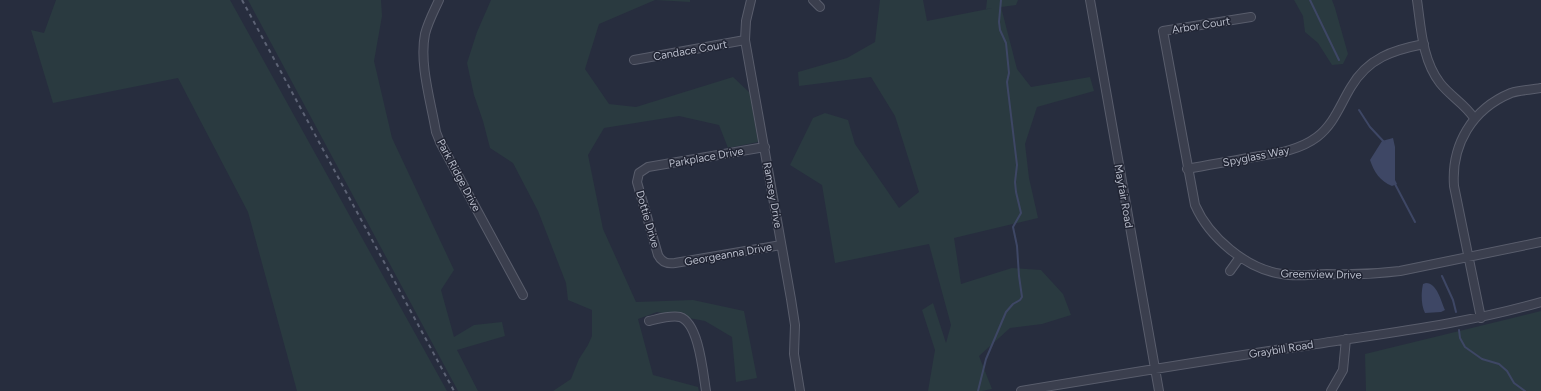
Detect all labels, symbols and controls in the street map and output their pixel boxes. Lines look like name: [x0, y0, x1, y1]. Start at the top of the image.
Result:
street label: Arbor Court: [1171, 14, 1231, 37]
street label: Candace Court: [652, 38, 728, 63]
street label: Park Ridge Drive: [434, 137, 483, 214]
street label: Spyglass Way: [1222, 144, 1291, 169]
street label: Parkplace Drive: [668, 145, 744, 170]
street label: Ramsey Drive: [760, 161, 785, 229]
street label: Mayfair Road: [1112, 163, 1136, 229]
street label: Dottie Drive: [633, 189, 662, 249]
street label: Georgeanna Drive: [683, 240, 773, 269]
street label: Greenview Drive: [1280, 267, 1362, 282]
street label: Graybill Road: [1248, 338, 1314, 361]

